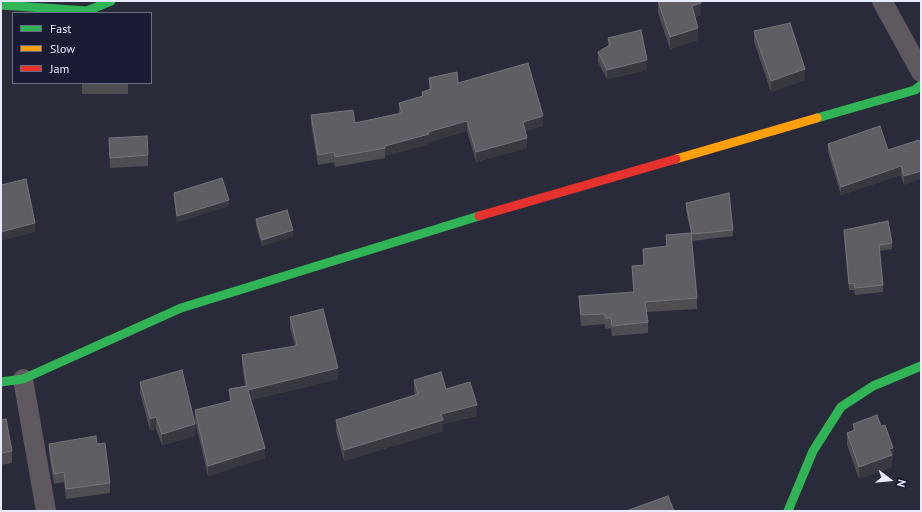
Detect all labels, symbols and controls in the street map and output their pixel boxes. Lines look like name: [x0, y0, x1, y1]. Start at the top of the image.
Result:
legend: [12, 12, 152, 84]
text: Fast: [50, 21, 71, 36]
text: Slow: [50, 41, 75, 56]
text: Jam: [50, 61, 69, 76]
north arrow: [870, 460, 910, 500]
text: N: [894, 478, 909, 489]

